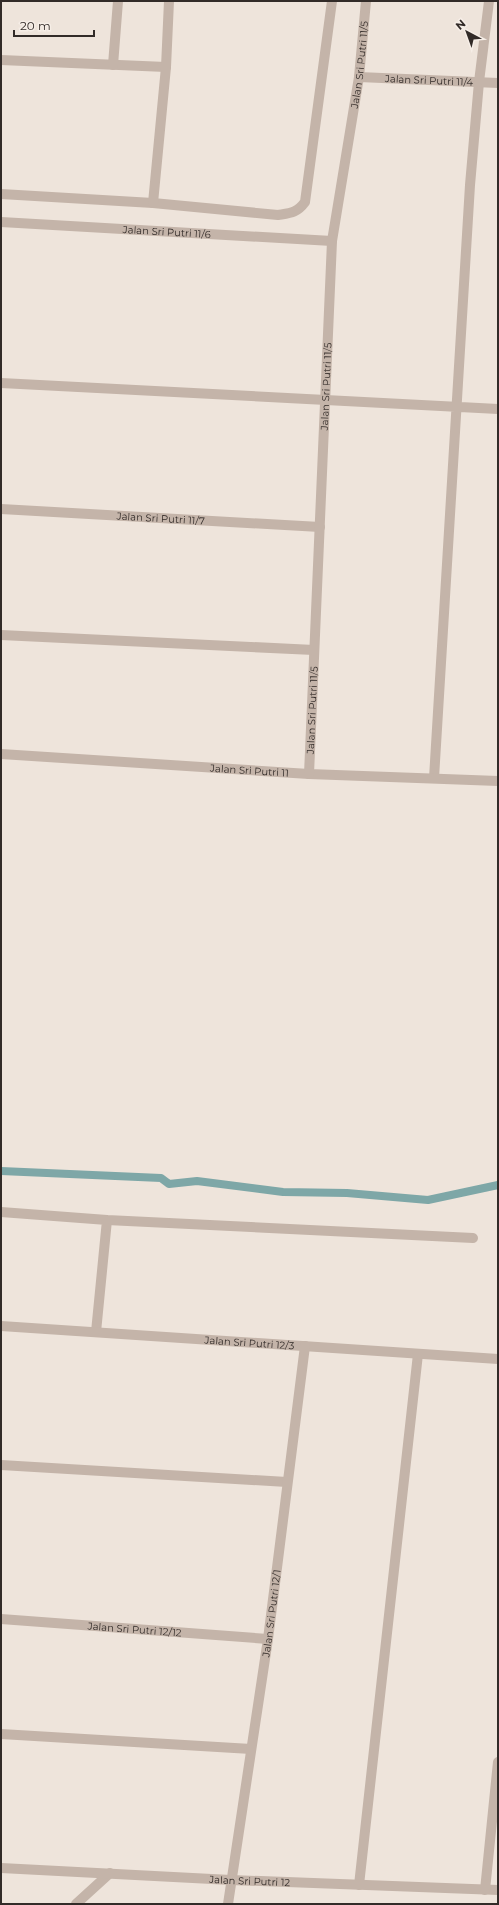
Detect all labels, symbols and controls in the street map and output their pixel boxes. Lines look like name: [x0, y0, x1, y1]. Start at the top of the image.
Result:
scale bar: [14, 12, 94, 38]
north arrow: [447, 12, 487, 52]
text: N: [452, 16, 468, 33]
text: 20 m: [20, 18, 51, 33]
street label: Jalan Sri Putri 11/5: [348, 20, 371, 110]
street label: Jalan Sri Putri 11/4: [384, 72, 474, 89]
street label: Jalan Sri Putri 11/6: [121, 223, 211, 241]
street label: Jalan Sri Putri 11/5: [318, 342, 335, 432]
street label: Jalan Sri Putri 11/7: [115, 509, 205, 527]
street label: Jalan Sri Putri 11/5: [304, 666, 321, 755]
street label: Jalan Sri Putri 11: [209, 762, 289, 780]
street label: Jalan Sri Putri 12/3: [203, 1333, 295, 1352]
street label: Jalan Sri Putri 12/1: [259, 1569, 284, 1659]
street label: Jalan Sri Putri 12/12: [86, 1619, 182, 1640]
street label: Jalan Sri Putri 12: [208, 1873, 291, 1889]

